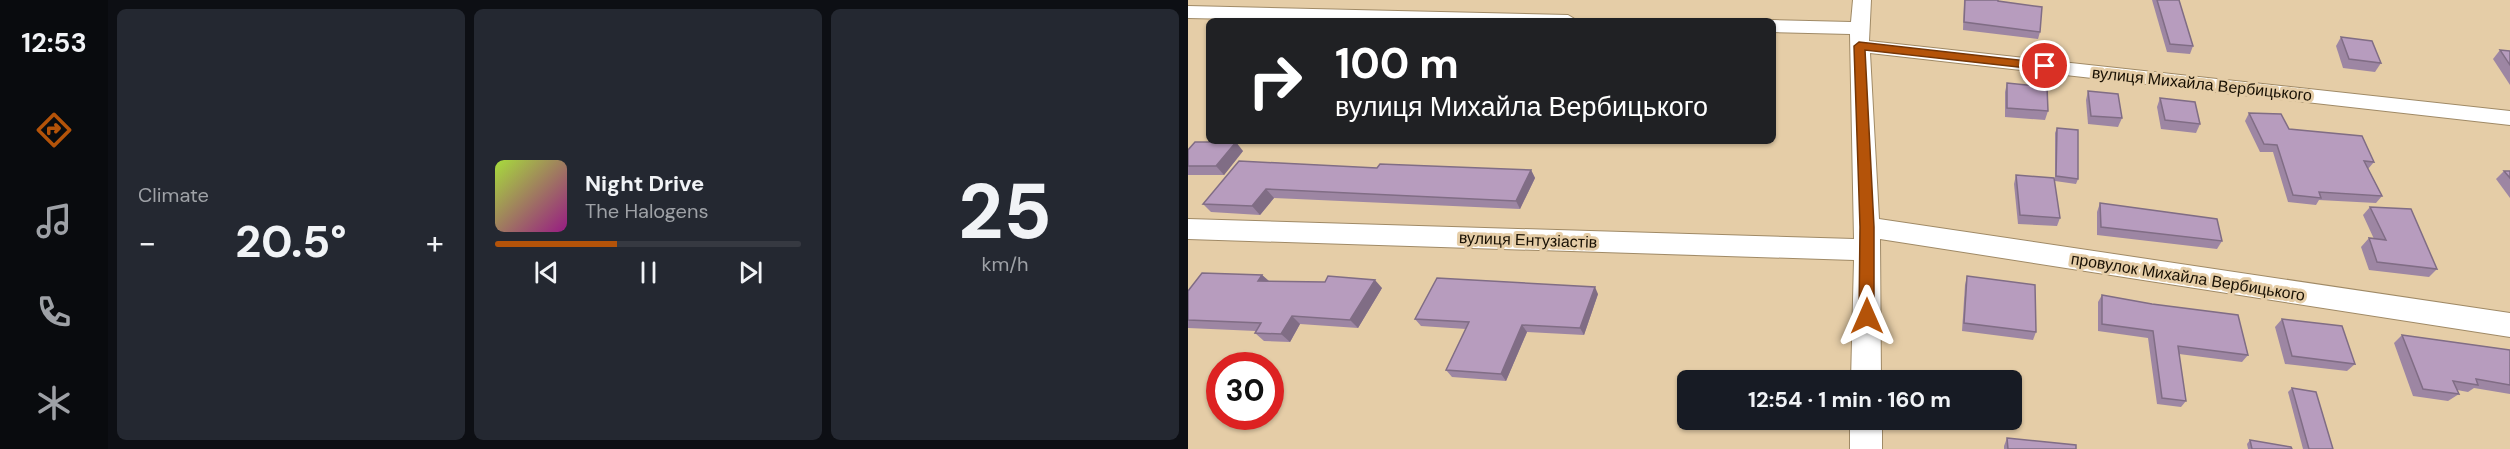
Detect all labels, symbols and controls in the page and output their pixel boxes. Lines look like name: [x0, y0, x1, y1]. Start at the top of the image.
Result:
text: 12:53: [21, 25, 87, 60]
text: 100 m: [1335, 36, 1459, 91]
pin: [2019, 40, 2070, 91]
icon: right: [1236, 42, 1314, 120]
icon: arrive: [2028, 49, 2061, 82]
street label: вулиця Михайла Вербицького: [2091, 62, 2313, 106]
text: вулиця Михайла Вербицького: [1335, 89, 1708, 124]
icon: directions: [33, 109, 75, 151]
text: 25: [958, 161, 1052, 262]
text: Night Drive: [585, 169, 704, 198]
text: Climate: [138, 182, 209, 208]
text: The Halogens: [585, 198, 708, 224]
icon: music: [33, 200, 75, 242]
text: 20.5°: [235, 212, 347, 271]
text: −: [138, 221, 156, 264]
text: +: [426, 221, 444, 264]
street label: вулиця Ентузіастів: [1459, 227, 1597, 253]
street label: провулок Михайла Вербицького: [2069, 248, 2307, 306]
text: km/h: [981, 251, 1029, 277]
icon: previous: [530, 256, 563, 289]
icon: pause: [632, 256, 665, 289]
icon: next: [734, 256, 767, 289]
position arrow: [1835, 284, 1899, 348]
icon: phone: [33, 291, 75, 333]
speed limit sign: 30: [1206, 352, 1284, 430]
icon: climate: [33, 382, 75, 424]
text: 12:54 · 1 min · 160 m: [1748, 385, 1951, 414]

